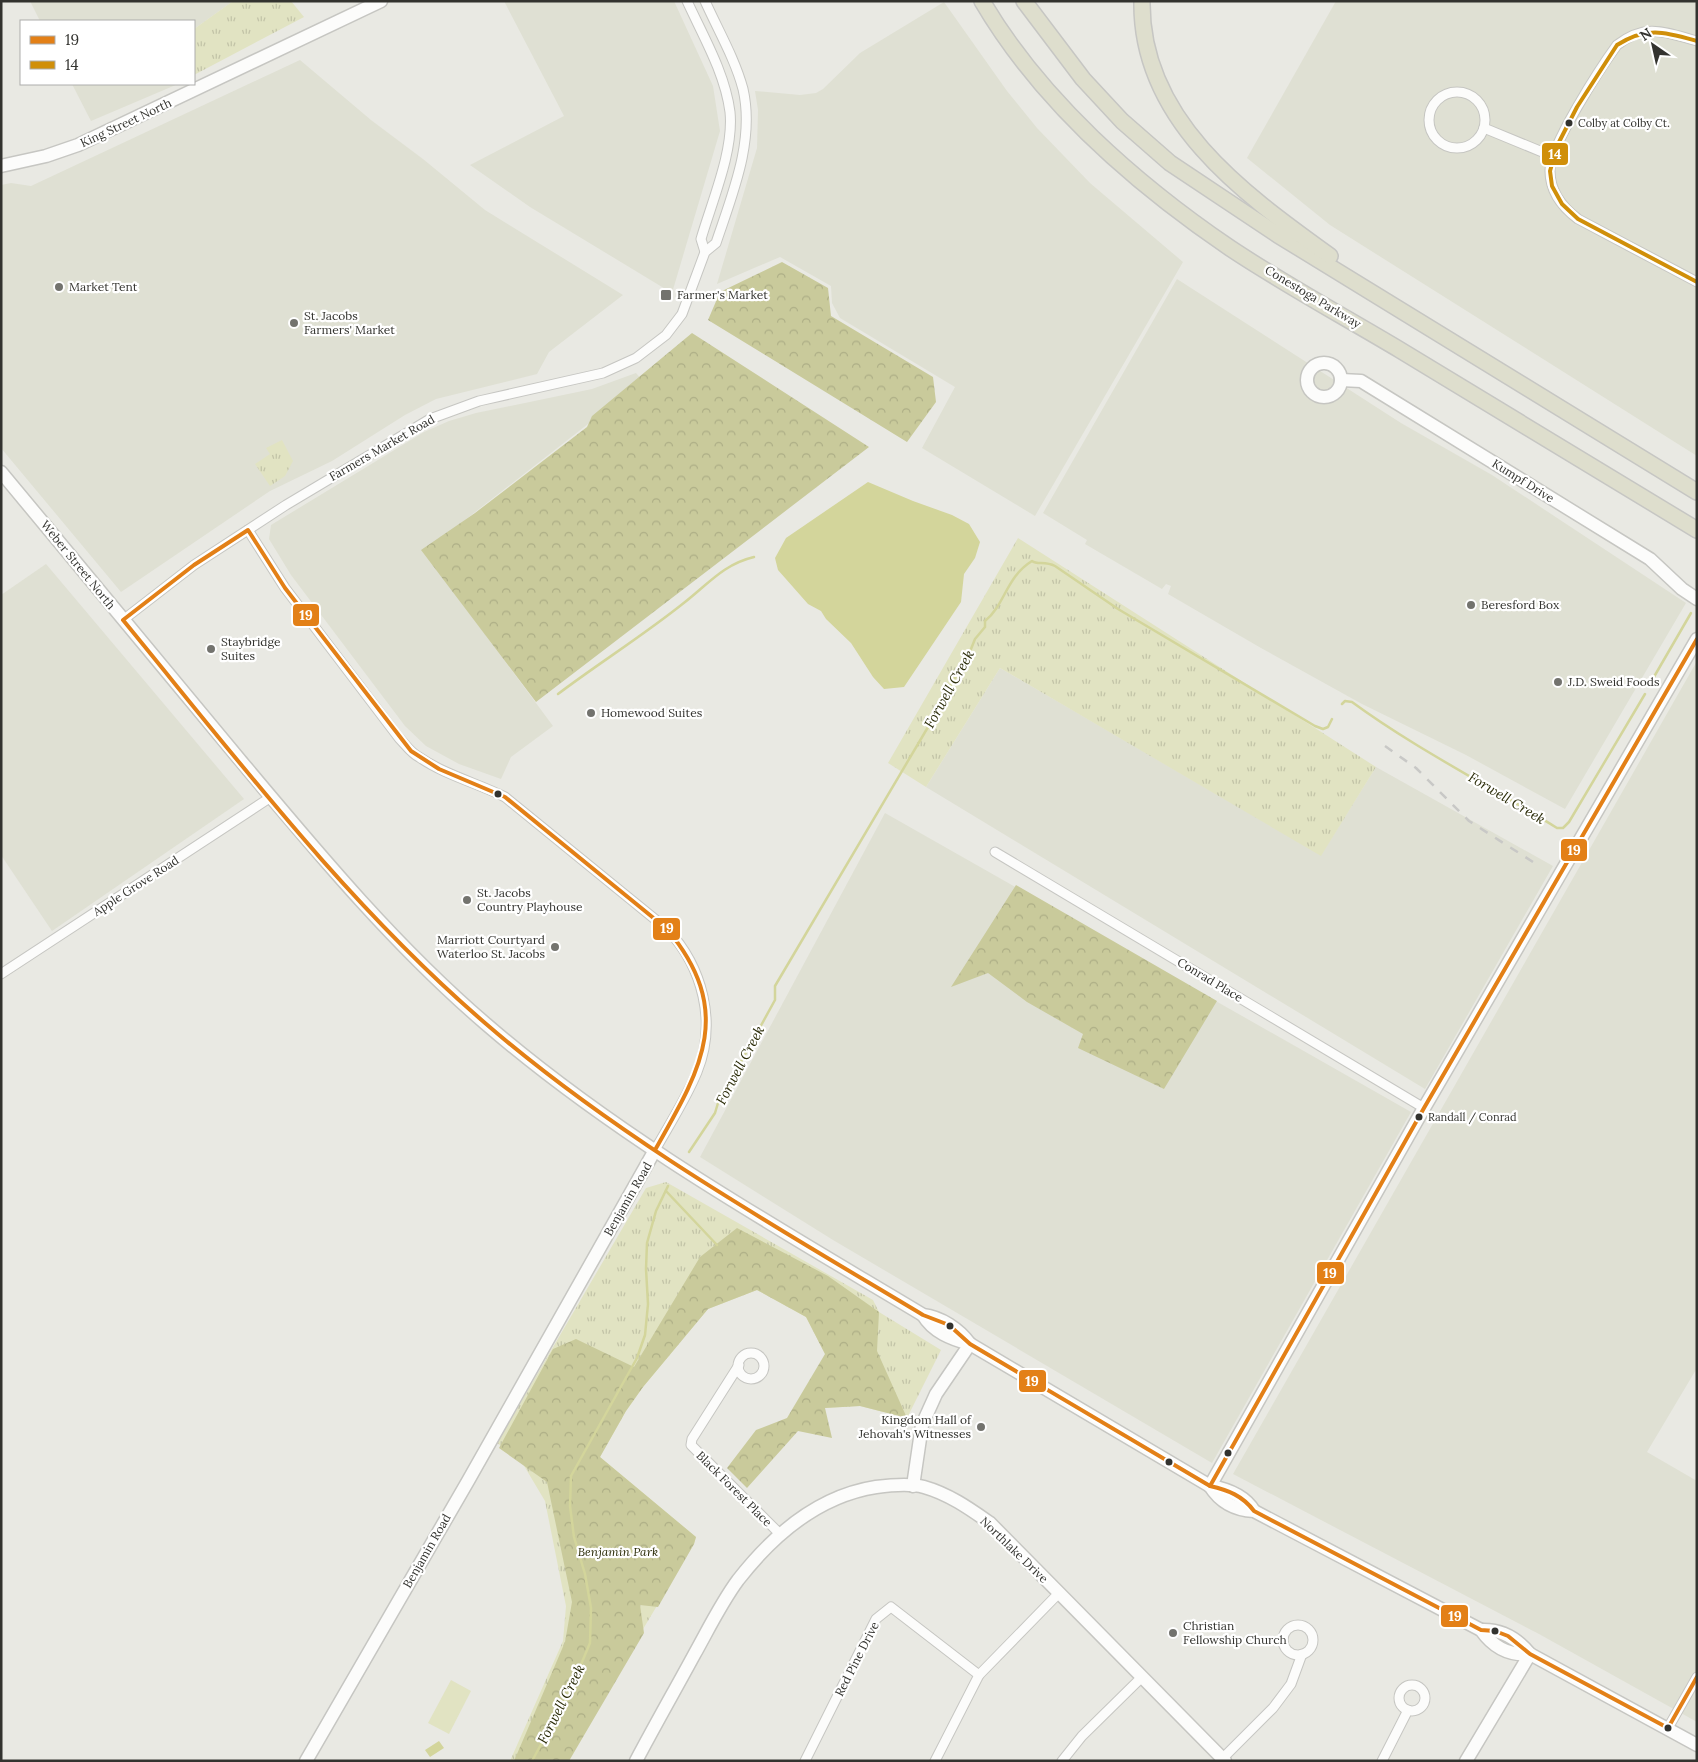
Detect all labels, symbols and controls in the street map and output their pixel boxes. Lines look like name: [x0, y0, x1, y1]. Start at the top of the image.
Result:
legend: [20, 20, 195, 85]
north arrow: [1628, 20, 1678, 70]
text: N: [1636, 24, 1655, 45]
text: 19: [65, 30, 79, 49]
text: 14: [65, 55, 79, 74]
street label: King Street North: [78, 95, 174, 150]
place label: Colby at Colby Ct.: [1578, 116, 1670, 130]
marker: Colby at Colby Ct.: [1564, 118, 1574, 128]
line badge: 14: [1541, 142, 1569, 166]
text: 14: [1548, 145, 1562, 163]
street label: Conestoga Parkway: [1263, 262, 1365, 331]
place label: Market Tent: [69, 279, 138, 294]
marker: Market Tent: [53, 281, 65, 293]
place label: Farmer's Market: [677, 287, 768, 302]
marker: Farmer's Market: [659, 288, 673, 302]
place label: St. Jacobs Farmers' Market: [304, 308, 395, 337]
marker: St. Jacobs Farmers' Market: [288, 317, 300, 329]
street label: Farmers Market Road: [326, 411, 437, 484]
street label: Kumpf Drive: [1489, 456, 1557, 506]
street label: Weber Street North: [38, 517, 119, 612]
place label: Beresford Box: [1481, 597, 1560, 612]
marker: Beresford Box: [1465, 599, 1477, 611]
line badge: 19: [292, 603, 320, 627]
text: 19: [299, 606, 313, 624]
place label: Staybridge Suites: [221, 634, 281, 663]
marker: Staybridge Suites: [205, 643, 217, 655]
water label: Forwell Creek: [920, 647, 978, 731]
place label: J.D. Sweid Foods: [1567, 674, 1660, 689]
marker: J.D. Sweid Foods: [1552, 676, 1564, 688]
place label: Homewood Suites: [601, 705, 703, 720]
marker: Homewood Suites: [585, 707, 597, 719]
water label: Forwell Creek: [1465, 768, 1549, 828]
unlabelled marker: [493, 789, 503, 799]
line badge: 19: [1560, 838, 1588, 862]
text: 19: [1567, 841, 1581, 859]
street label: Apple Grove Road: [89, 852, 182, 920]
place label: St. Jacobs Country Playhouse: [477, 885, 583, 914]
marker: St. Jacobs Country Playhouse: [461, 894, 473, 906]
line badge: 19: [652, 917, 681, 941]
text: 19: [660, 919, 674, 937]
place label: Marriott Courtyard Waterloo St. Jacobs: [437, 932, 545, 961]
marker: Marriott Courtyard Waterloo St. Jacobs: [549, 941, 561, 953]
street label: Conrad Place: [1175, 954, 1246, 1005]
water label: Forwell Creek: [712, 1022, 768, 1108]
place label: Randall / Conrad: [1428, 1110, 1517, 1125]
marker: Randall / Conrad: [1414, 1112, 1424, 1122]
street label: Benjamin Road: [600, 1159, 655, 1238]
line badge: 19: [1316, 1261, 1345, 1285]
text: 19: [1323, 1264, 1337, 1282]
unlabelled marker: [945, 1321, 955, 1331]
line badge: 19: [1018, 1369, 1047, 1393]
text: 19: [1025, 1372, 1039, 1390]
place label: Kingdom Hall of Jehovah's Witnesses: [858, 1412, 972, 1441]
marker: Kingdom Hall of Jehovah's Witnesses: [975, 1421, 987, 1433]
street label: Black Forest Place: [693, 1448, 776, 1530]
unlabelled marker: [1223, 1448, 1233, 1458]
unlabelled marker: [1164, 1457, 1174, 1467]
street label: Benjamin Road: [399, 1511, 454, 1590]
street label: Northlake Drive: [977, 1513, 1052, 1586]
park label: Benjamin Park: [578, 1544, 658, 1559]
line badge: 19: [1440, 1604, 1469, 1628]
text: 19: [1448, 1607, 1462, 1625]
street label: Red Pine Drive: [831, 1618, 882, 1699]
place label: Christian Fellowship Church: [1183, 1618, 1287, 1647]
unlabelled marker: [1490, 1626, 1500, 1636]
marker: Christian Fellowship Church: [1167, 1627, 1179, 1639]
water label: Forwell Creek: [533, 1661, 589, 1747]
unlabelled marker: [1663, 1723, 1673, 1733]

